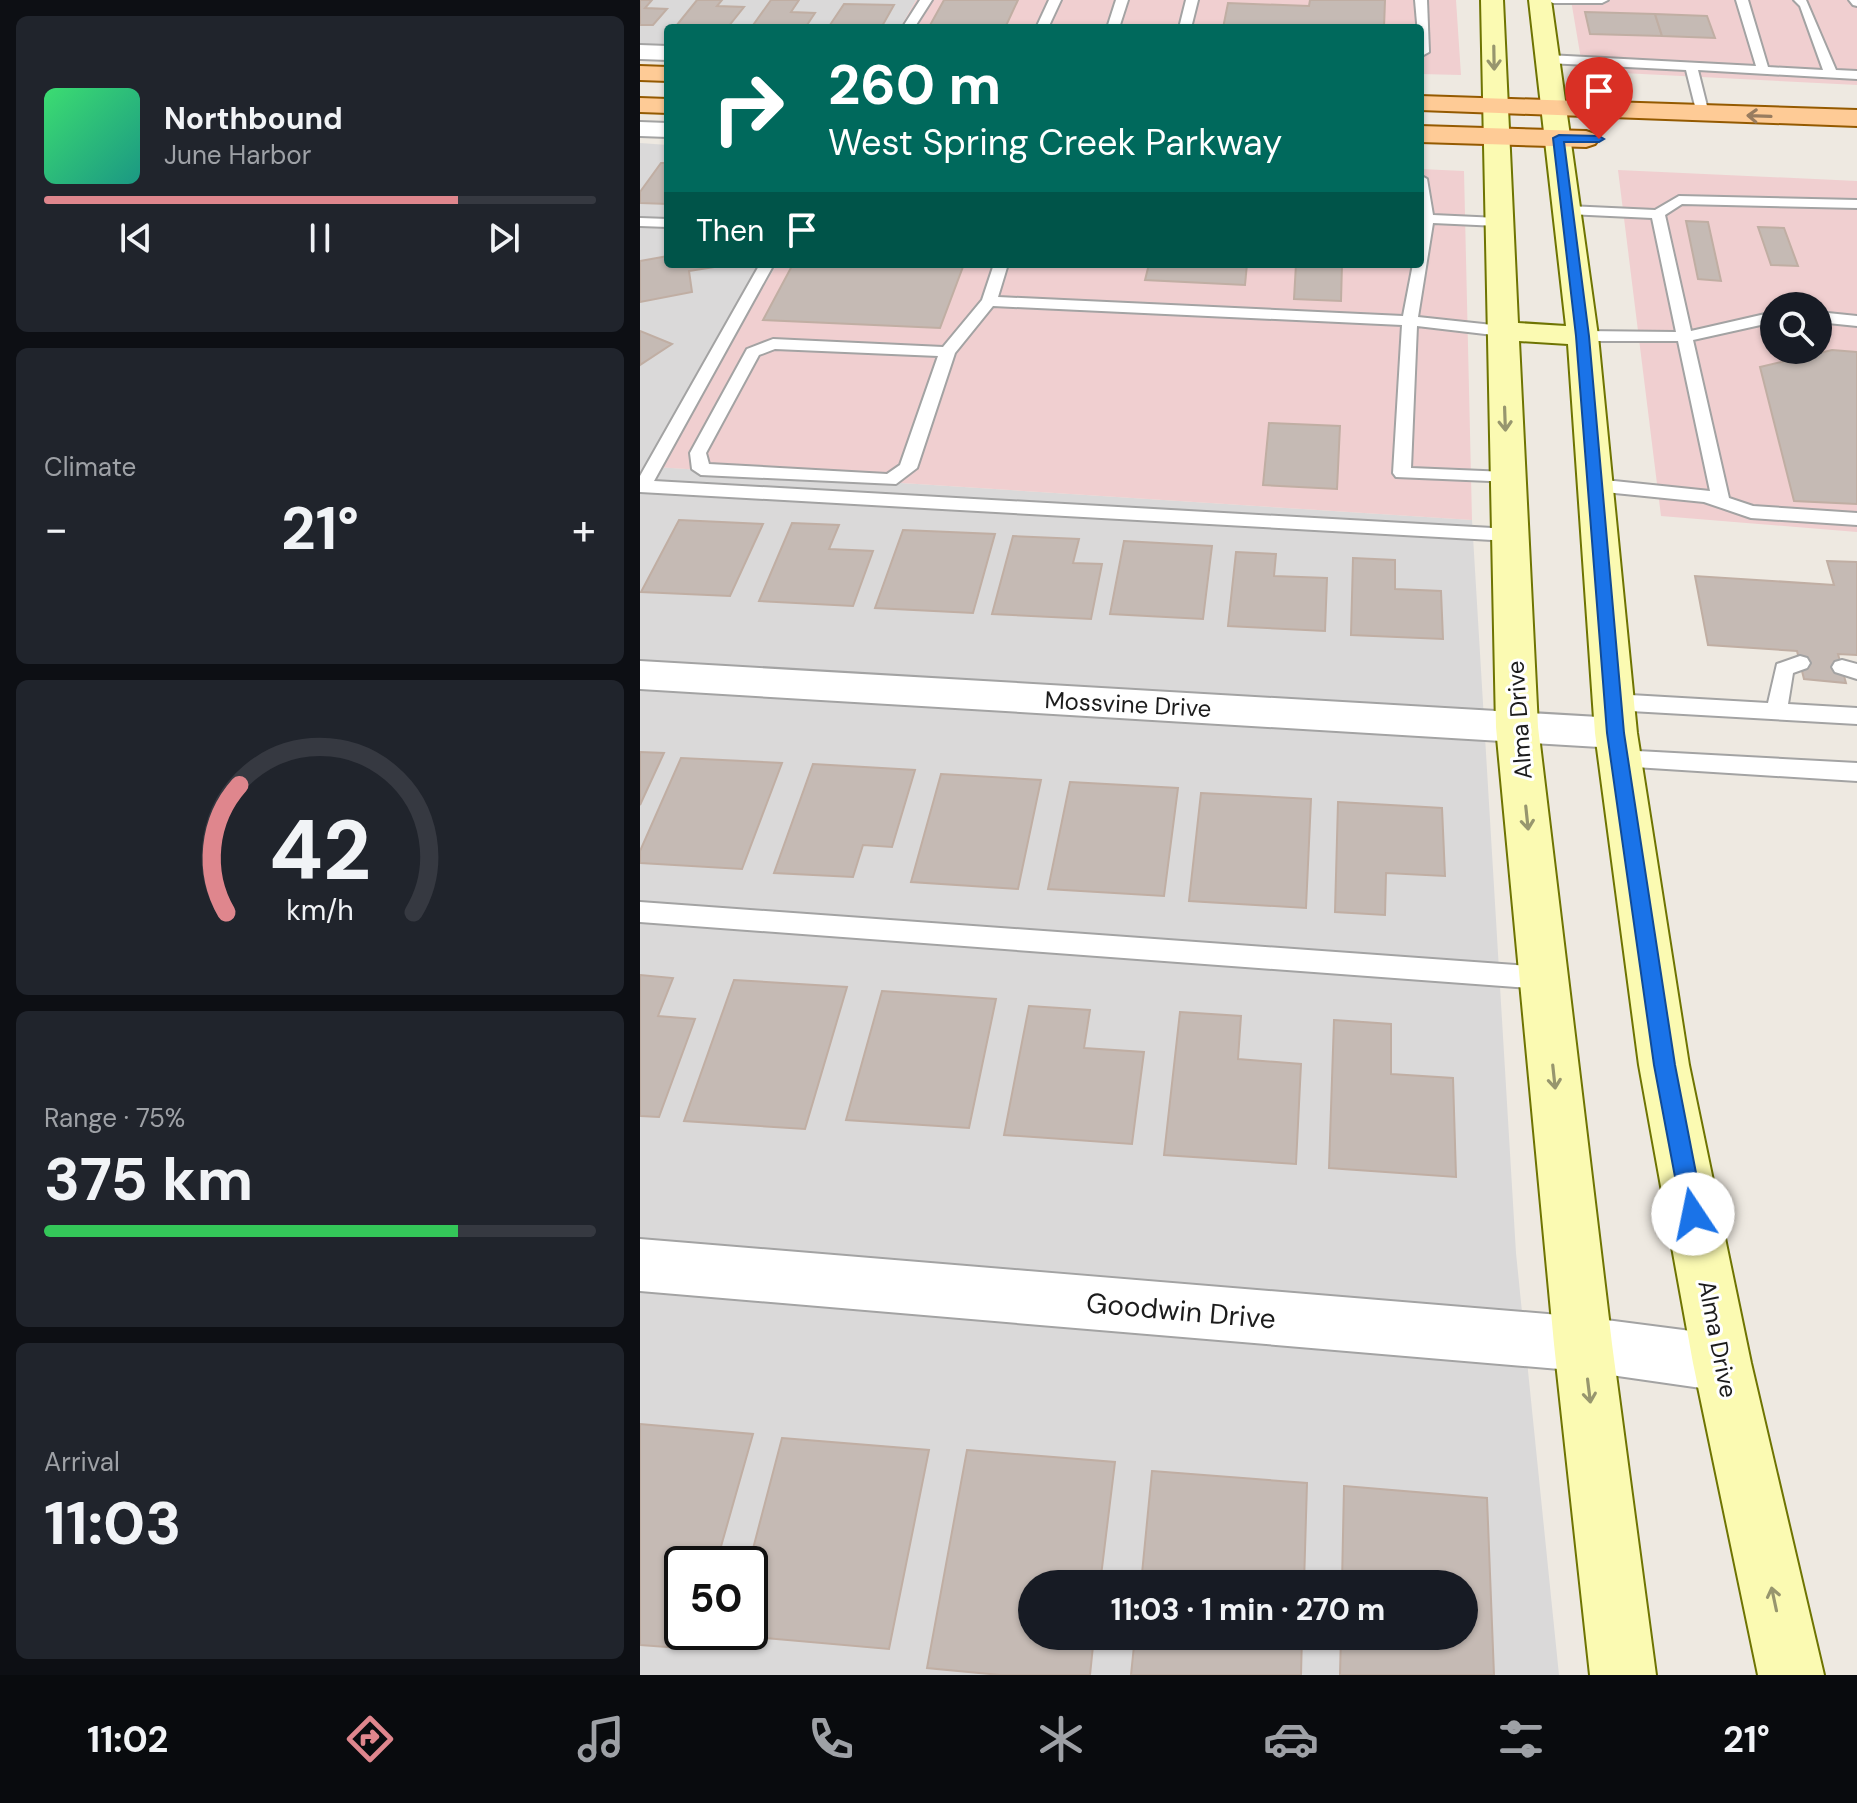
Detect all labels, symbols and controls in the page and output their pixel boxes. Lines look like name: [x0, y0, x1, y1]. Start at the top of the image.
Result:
one-way arrow: [1486, 44, 1501, 71]
text: 260 m: [828, 48, 1001, 121]
icon: right: [696, 56, 800, 160]
pin: [1565, 57, 1633, 139]
icon: arrive: [1577, 69, 1621, 113]
text: Northbound: [164, 99, 343, 138]
one-way arrow: [1746, 108, 1773, 123]
text: West Spring Creek Parkway: [828, 119, 1282, 166]
text: June Harbor: [164, 138, 311, 172]
icon: arrive: [780, 208, 824, 252]
text: Then: [696, 211, 764, 250]
icon: previous: [114, 216, 158, 260]
icon: pause: [298, 216, 342, 260]
icon: next: [482, 216, 526, 260]
map controls: [1760, 292, 1832, 364]
button: search: [1760, 292, 1832, 364]
one-way arrow: [1498, 405, 1513, 432]
text: Climate: [44, 450, 136, 484]
text: 21°: [281, 489, 359, 568]
text: −: [44, 500, 68, 558]
text: +: [572, 500, 596, 558]
street label: Alma Drive: [1499, 660, 1539, 780]
street label: Mossvine Drive: [1044, 684, 1212, 724]
text: 42: [269, 796, 371, 905]
one-way arrow: [1519, 804, 1534, 831]
text: km/h: [286, 893, 354, 930]
one-way arrow: [1547, 1063, 1562, 1090]
text: Range · 75%: [44, 1101, 185, 1135]
text: 375 km: [44, 1140, 253, 1219]
position arrow: [1651, 1172, 1735, 1256]
street label: Alma Drive: [1691, 1278, 1745, 1400]
street label: Goodwin Drive: [1085, 1284, 1277, 1338]
one-way arrow: [1581, 1377, 1596, 1404]
text: Arrival: [44, 1445, 120, 1479]
text: 11:03: [44, 1484, 181, 1563]
speed limit sign: 50: [664, 1546, 768, 1650]
one-way arrow: [1766, 1587, 1781, 1612]
text: 11:03 · 1 min · 270 m: [1111, 1590, 1385, 1629]
icon: directions: [342, 1711, 398, 1767]
icon: music: [573, 1711, 629, 1767]
icon: phone: [803, 1711, 859, 1767]
icon: climate: [1033, 1711, 1089, 1767]
icon: car: [1263, 1711, 1319, 1767]
icon: filters: [1493, 1711, 1549, 1767]
text: 11:02: [87, 1716, 168, 1763]
text: 21°: [1723, 1716, 1770, 1763]

